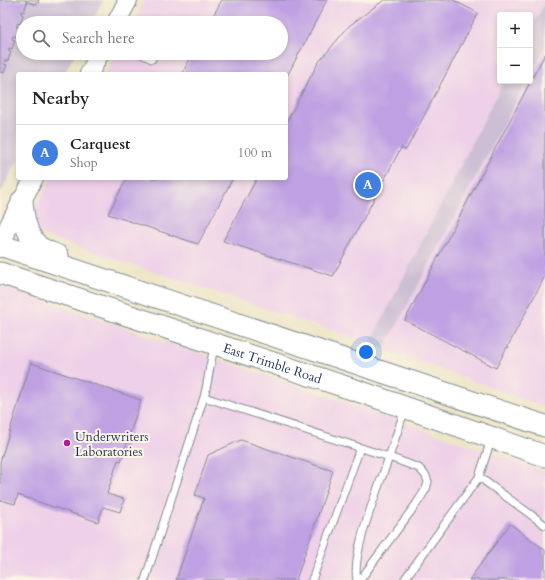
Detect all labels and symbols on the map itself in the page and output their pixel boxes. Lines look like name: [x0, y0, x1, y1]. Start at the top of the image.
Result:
pin: A: [355, 170, 381, 200]
street label: East Trimble Road: [221, 339, 324, 388]
your location: [356, 342, 376, 362]
place label: Underwriters Laboratories: [75, 428, 149, 461]
marker: Underwriters Laboratories: [62, 438, 72, 448]

